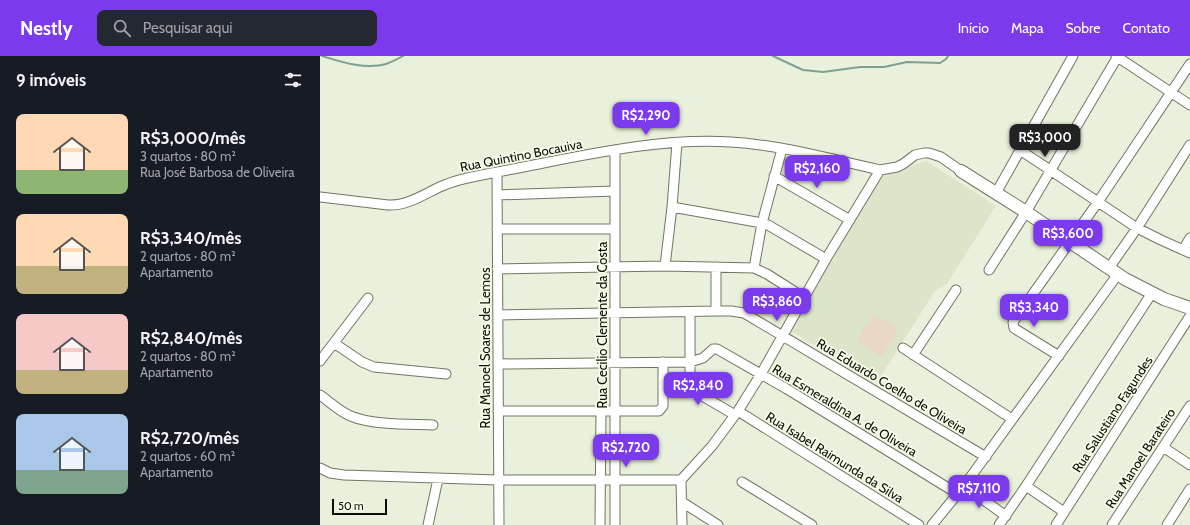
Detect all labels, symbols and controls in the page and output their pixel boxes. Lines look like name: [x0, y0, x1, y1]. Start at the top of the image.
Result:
search box: [97, 10, 377, 46]
text: Nestly: [20, 17, 73, 40]
icon: search: [111, 17, 133, 39]
text: Pesquisar aqui: [143, 19, 232, 37]
text: Início: [958, 19, 989, 37]
text: Mapa: [1011, 19, 1043, 37]
text: Sobre: [1065, 19, 1100, 37]
text: Contato: [1122, 19, 1170, 37]
icon: filters: [282, 69, 304, 91]
text: 9 imóveis: [16, 70, 86, 90]
pin: R$2,290: [609, 102, 683, 136]
text: R$2,290: [622, 107, 670, 123]
pin: R$3,000: [1008, 124, 1082, 158]
text: R$3,000/mês: [140, 128, 246, 148]
text: R$3,000: [1018, 129, 1072, 145]
icon: home: [48, 130, 96, 178]
street label: Rua Quintino Bocauiva: [459, 135, 584, 175]
text: 3 quartos · 80 m²: [140, 148, 236, 164]
pin: R$2,160: [780, 155, 854, 189]
text: R$2,160: [794, 160, 840, 176]
text: Rua José Barbosa de Oliveira: [140, 164, 294, 180]
pin: R$3,600: [1031, 220, 1105, 254]
text: R$3,600: [1042, 225, 1094, 241]
text: R$3,340/mês: [140, 228, 242, 248]
icon: home: [48, 230, 96, 278]
street label: Rua Cecilio Clemente da Costa: [594, 241, 610, 408]
text: 2 quartos · 80 m²: [140, 248, 236, 264]
text: Apartamento: [140, 264, 213, 280]
street label: Rua Manoel Soares de Lemos: [477, 267, 493, 429]
pin: R$3,860: [740, 288, 814, 322]
text: R$3,860: [752, 293, 802, 309]
pin: R$3,340: [997, 294, 1071, 328]
text: R$3,340: [1009, 299, 1059, 315]
text: R$2,840/mês: [140, 328, 242, 348]
icon: home: [48, 330, 96, 378]
street label: Rua Eduardo Coelho de Oliveira: [814, 335, 971, 438]
text: 2 quartos · 80 m²: [140, 348, 236, 364]
street label: Rua Salustiano Fagundes: [1068, 352, 1156, 475]
street label: Rua Esmeraldina A. de Oliveira: [770, 360, 921, 460]
text: Apartamento: [140, 364, 213, 380]
pin: R$2,840: [661, 372, 735, 406]
text: R$2,840: [673, 377, 723, 393]
street label: Rua Manoel Barateiro: [1102, 405, 1178, 511]
street label: Rua Isabel Raimunda da Silva: [763, 408, 907, 506]
text: R$2,720/mês: [140, 428, 239, 448]
icon: home: [48, 430, 96, 478]
pin: R$2,720: [589, 434, 663, 468]
text: R$2,720: [602, 439, 650, 455]
text: 2 quartos · 60 m²: [140, 448, 235, 464]
text: Apartamento: [140, 464, 213, 480]
pin: R$7,110: [942, 475, 1016, 509]
text: R$7,110: [957, 480, 1001, 496]
scale bar: [332, 497, 387, 516]
text: 50 m: [338, 499, 364, 513]

